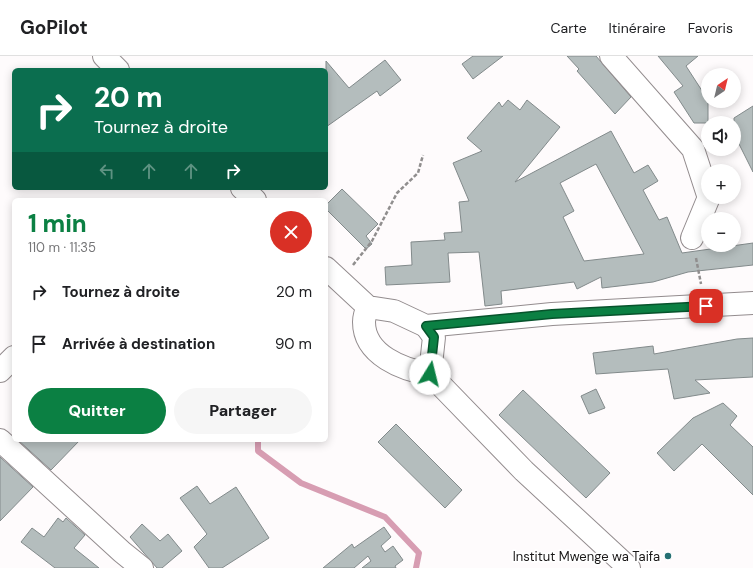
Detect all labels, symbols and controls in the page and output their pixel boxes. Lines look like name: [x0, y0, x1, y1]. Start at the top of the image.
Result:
text: GoPilot: [20, 15, 88, 40]
text: Carte: [551, 19, 587, 37]
text: Itinéraire: [609, 19, 666, 37]
text: Favoris: [688, 19, 733, 37]
north arrow: [701, 68, 741, 108]
map controls: [701, 68, 741, 252]
text: 20 m: [94, 79, 163, 116]
icon: right: [28, 84, 80, 136]
text: Tournez à droite: [94, 115, 228, 139]
button: sound: [701, 116, 741, 156]
icon: left: [96, 160, 118, 182]
icon: ahead: [138, 160, 160, 182]
icon: ahead: [180, 160, 202, 182]
icon: right: [222, 160, 244, 182]
button: +: [701, 164, 741, 204]
text: 1 min: [28, 208, 87, 239]
button: close: [270, 211, 312, 253]
button: −: [701, 212, 741, 252]
text: 110 m · 11:35: [28, 239, 96, 256]
icon: right: [28, 281, 50, 303]
text: Tournez à droite: [62, 282, 180, 302]
text: 20 m: [276, 282, 312, 302]
pin: [689, 289, 723, 323]
icon: arrive: [695, 295, 717, 317]
icon: arrive: [28, 333, 50, 355]
text: Arrivée à destination: [62, 334, 215, 354]
text: 90 m: [275, 334, 312, 354]
position arrow: [409, 353, 451, 395]
button: Quitter: [28, 388, 166, 434]
button: Partager: [174, 388, 312, 434]
place label: Institut Mwenge wa Taifa: [513, 548, 660, 565]
marker: Institut Mwenge wa Taifa: [663, 551, 673, 561]

